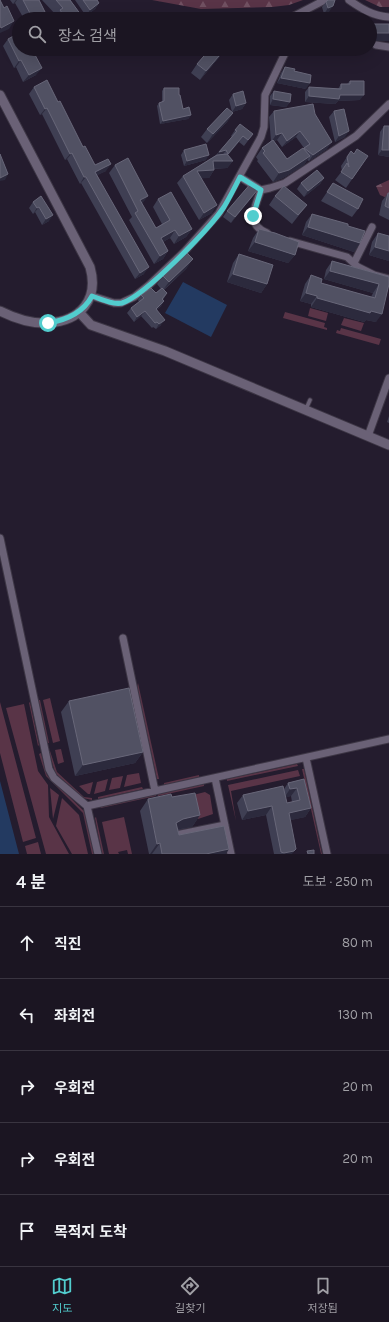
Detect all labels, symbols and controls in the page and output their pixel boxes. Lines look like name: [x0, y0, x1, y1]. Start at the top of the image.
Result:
search box: [12, 12, 377, 56]
icon: search: [26, 23, 48, 45]
text: 장소 검색: [58, 27, 117, 45]
route end: [244, 207, 262, 225]
route start: [39, 314, 57, 332]
text: 4 분: [16, 872, 46, 892]
text: 도보 · 250 m: [303, 874, 373, 889]
icon: ahead: [16, 932, 38, 954]
text: 직진: [54, 935, 82, 953]
text: 80 m: [342, 935, 373, 950]
icon: left: [16, 1004, 38, 1026]
text: 좌회전: [54, 1007, 95, 1025]
text: 130 m: [338, 1007, 373, 1022]
icon: right: [16, 1076, 38, 1098]
text: 우회전: [54, 1079, 95, 1097]
text: 20 m: [343, 1079, 373, 1094]
icon: right: [16, 1148, 38, 1170]
text: 우회전: [54, 1151, 95, 1169]
text: 20 m: [343, 1151, 373, 1166]
icon: arrive: [16, 1220, 38, 1242]
text: 목적지 도착: [54, 1223, 127, 1241]
tab: 지도: [51, 1275, 73, 1315]
tab: 길찾기: [175, 1275, 205, 1315]
tab: 저장됨: [308, 1275, 338, 1315]

